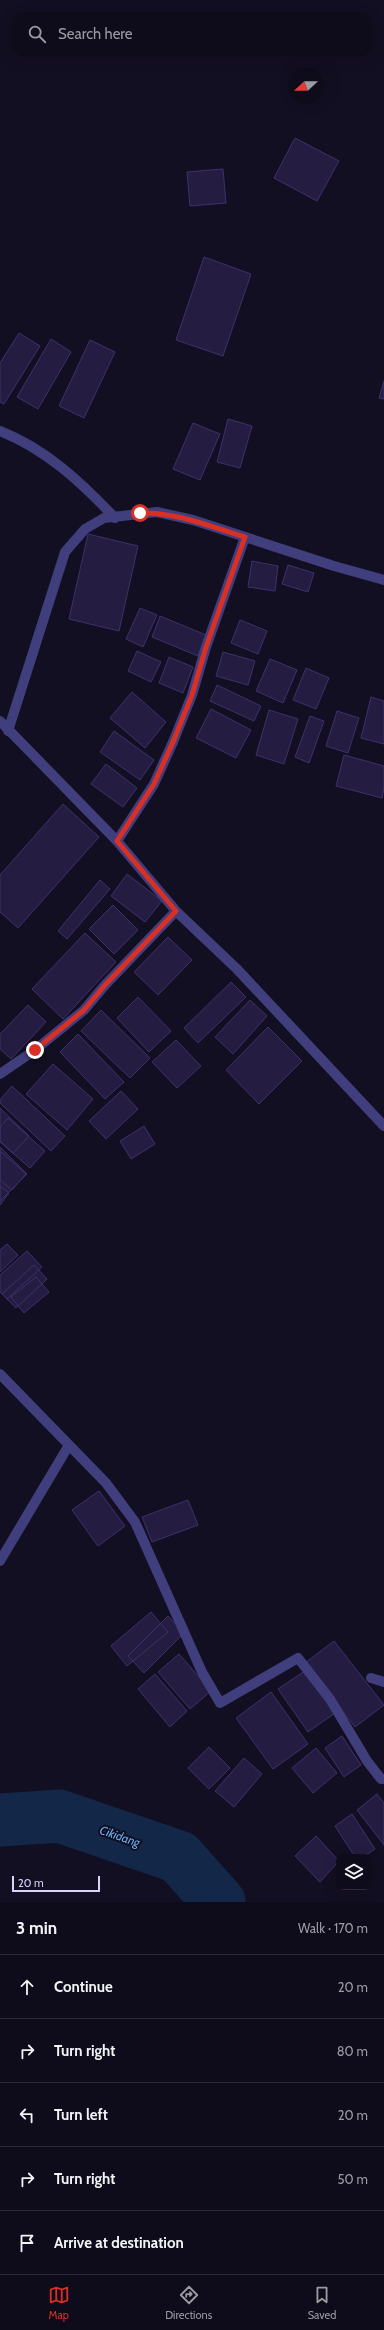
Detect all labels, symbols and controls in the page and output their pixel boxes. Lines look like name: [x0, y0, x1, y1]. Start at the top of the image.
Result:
search box: [12, 12, 372, 56]
icon: search: [26, 23, 48, 45]
text: Search here: [58, 25, 133, 43]
north arrow: [288, 68, 324, 104]
route start: [131, 504, 149, 522]
route end: [26, 1041, 44, 1059]
water label: Cikidang: [98, 1822, 143, 1850]
map controls: [336, 1854, 372, 1890]
button: layers: [336, 1854, 372, 1890]
scale bar: [12, 1874, 100, 1893]
text: 20 m: [18, 1876, 44, 1890]
text: 3 min: [16, 1918, 57, 1938]
text: Walk · 170 m: [298, 1920, 368, 1936]
icon: ahead: [16, 1976, 38, 1998]
text: Continue: [54, 1978, 113, 1996]
text: 20 m: [338, 1979, 368, 1995]
icon: right: [16, 2040, 38, 2062]
text: Turn right: [54, 2042, 115, 2060]
text: 80 m: [337, 2043, 368, 2059]
icon: left: [16, 2104, 38, 2126]
text: Turn left: [54, 2106, 108, 2124]
text: 20 m: [338, 2107, 368, 2123]
icon: right: [16, 2168, 38, 2190]
text: Turn right: [54, 2170, 115, 2188]
text: 50 m: [338, 2171, 368, 2187]
icon: arrive: [16, 2232, 38, 2254]
text: Arrive at destination: [54, 2234, 184, 2252]
tab: Map: [48, 2284, 70, 2322]
tab: Directions: [165, 2284, 212, 2322]
tab: Saved: [308, 2284, 336, 2322]

